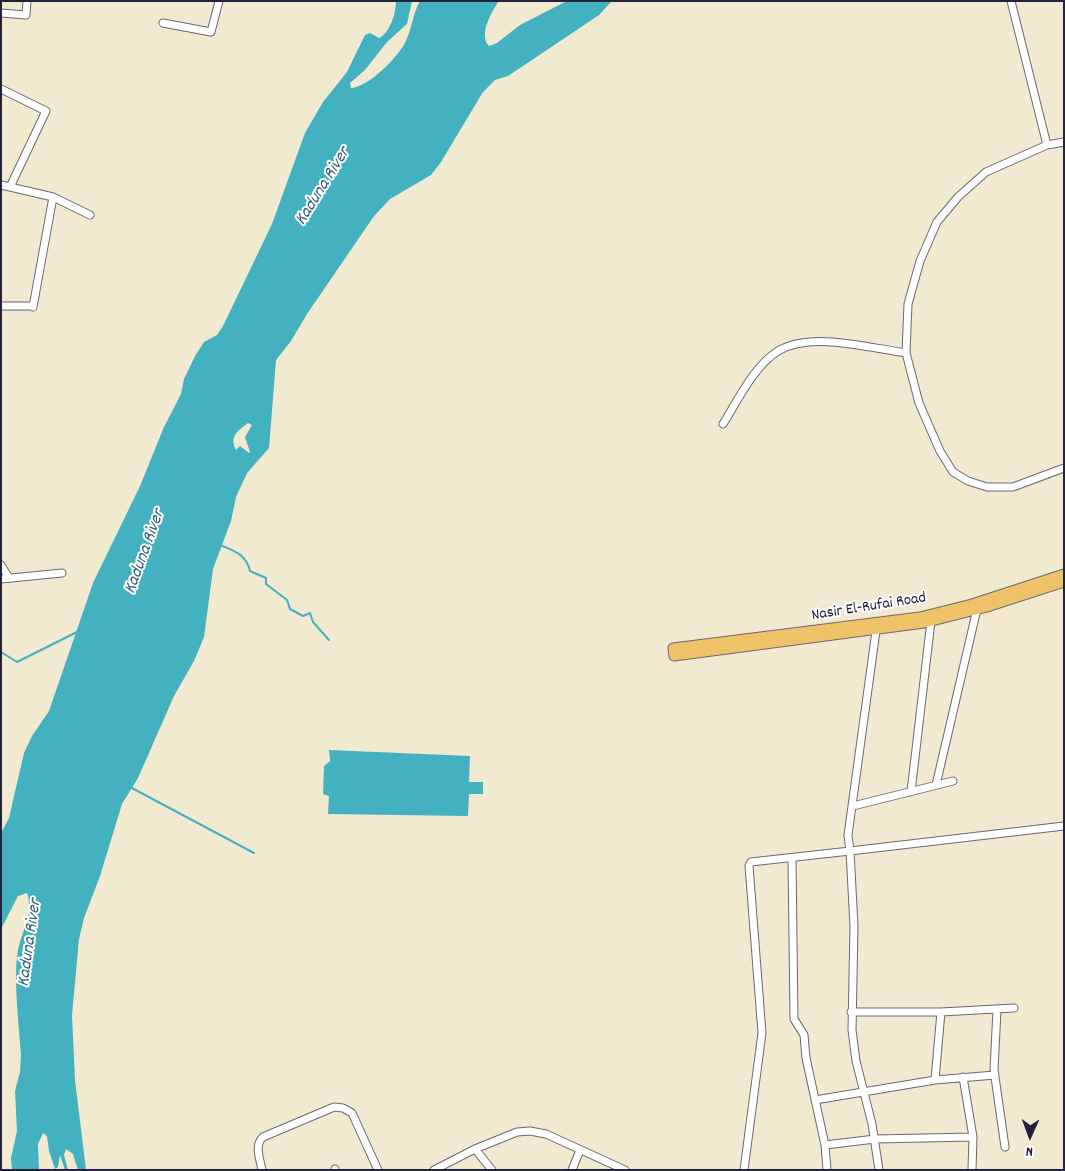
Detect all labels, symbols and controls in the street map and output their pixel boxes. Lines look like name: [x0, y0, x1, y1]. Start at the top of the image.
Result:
water label: Kaduna River: [292, 144, 356, 230]
water label: Kaduna River: [121, 507, 171, 597]
street label: Nasir El-Rufai Road: [810, 589, 928, 627]
water label: Kaduna River: [14, 898, 48, 988]
north arrow: [1005, 1111, 1055, 1161]
text: N: [1026, 1141, 1033, 1161]

